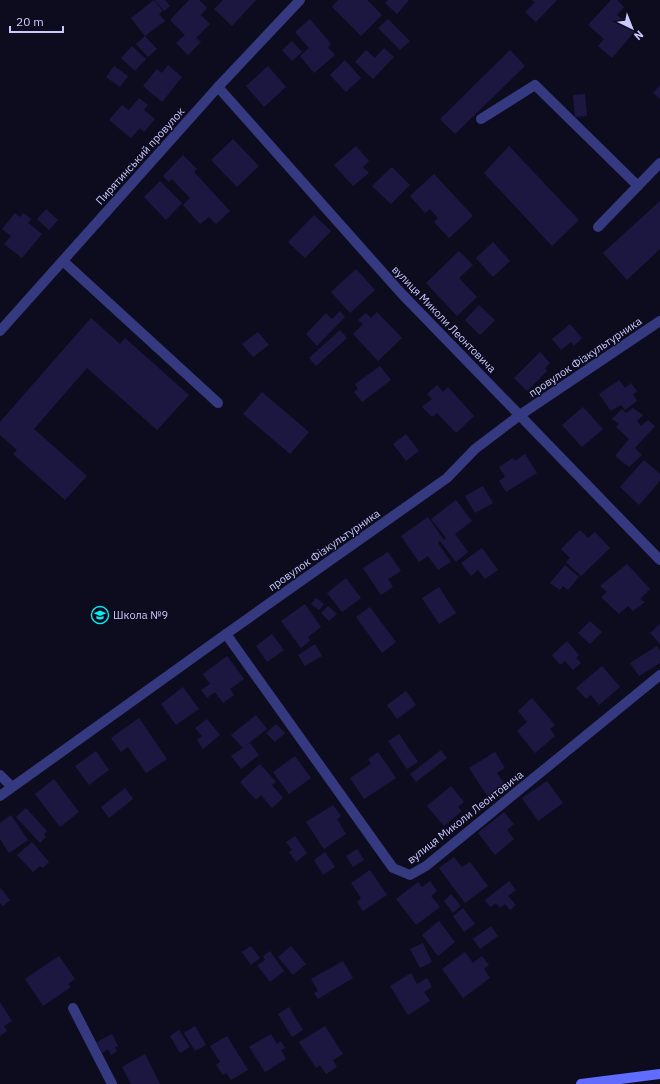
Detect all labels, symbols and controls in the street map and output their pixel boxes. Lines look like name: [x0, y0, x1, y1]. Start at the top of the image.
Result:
scale bar: [10, 8, 63, 34]
north arrow: [612, 8, 652, 48]
text: 20 m: [16, 14, 44, 29]
text: N: [631, 27, 647, 43]
street label: Пирятинський провулок: [93, 105, 187, 207]
street label: вулиця Миколи Леонтовича: [389, 262, 499, 376]
street label: провулок Фізкультурника: [526, 314, 644, 400]
street label: провулок Фізкультурника: [265, 506, 383, 594]
school or university icon: Школа №9: [90, 605, 110, 625]
place label: Школа №9: [113, 608, 168, 622]
street label: вулиця Миколи Леонтовича: [404, 767, 526, 867]

